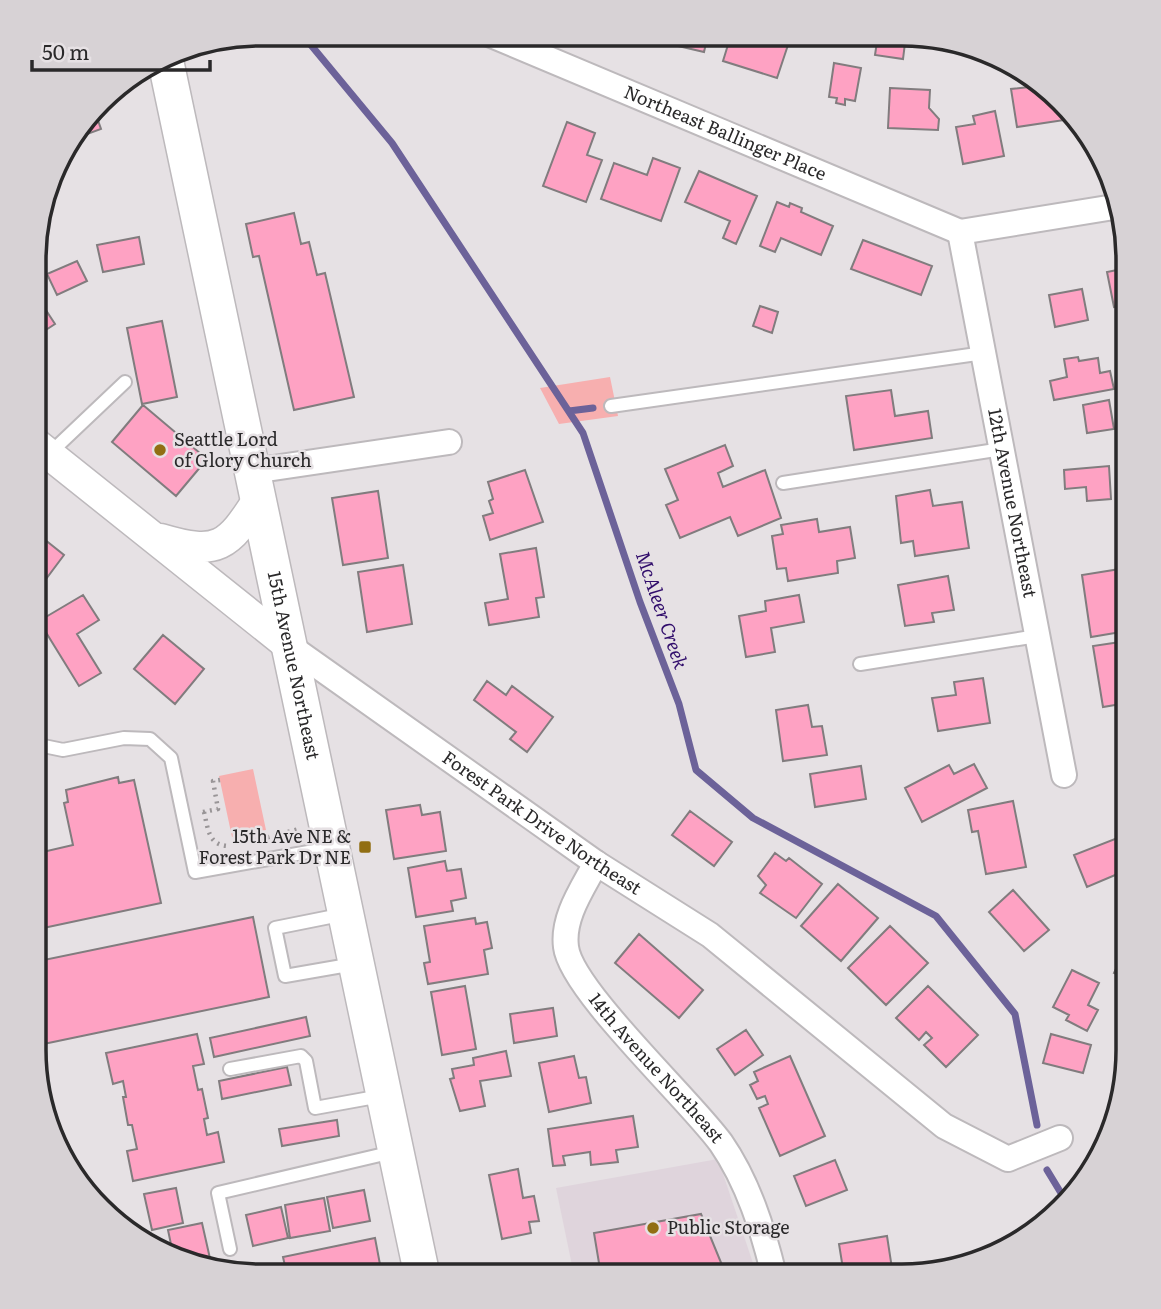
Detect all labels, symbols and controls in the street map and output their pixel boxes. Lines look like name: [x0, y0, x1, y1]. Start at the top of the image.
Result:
scale bar: [32, 28, 210, 72]
text: 50 m: [42, 35, 89, 66]
street label: Northeast Ballinger Place: [620, 77, 831, 186]
street label: 12th Avenue Northeast: [982, 406, 1045, 601]
place label: Seattle Lord of Glory Church: [174, 425, 312, 473]
marker: Seattle Lord of Glory Church: [152, 442, 168, 458]
water label: McAleer Creek: [630, 547, 696, 673]
street label: 15th Avenue Northeast: [262, 568, 328, 763]
street label: Forest Park Drive Northeast: [437, 743, 648, 901]
place label: 15th Ave NE & Forest Park Dr NE: [199, 822, 351, 870]
marker: 15th Ave NE & Forest Park Dr NE: [357, 839, 373, 855]
street label: 14th Avenue Northeast: [583, 987, 732, 1149]
place label: Public Storage: [667, 1213, 790, 1240]
marker: Public Storage: [645, 1220, 661, 1236]

